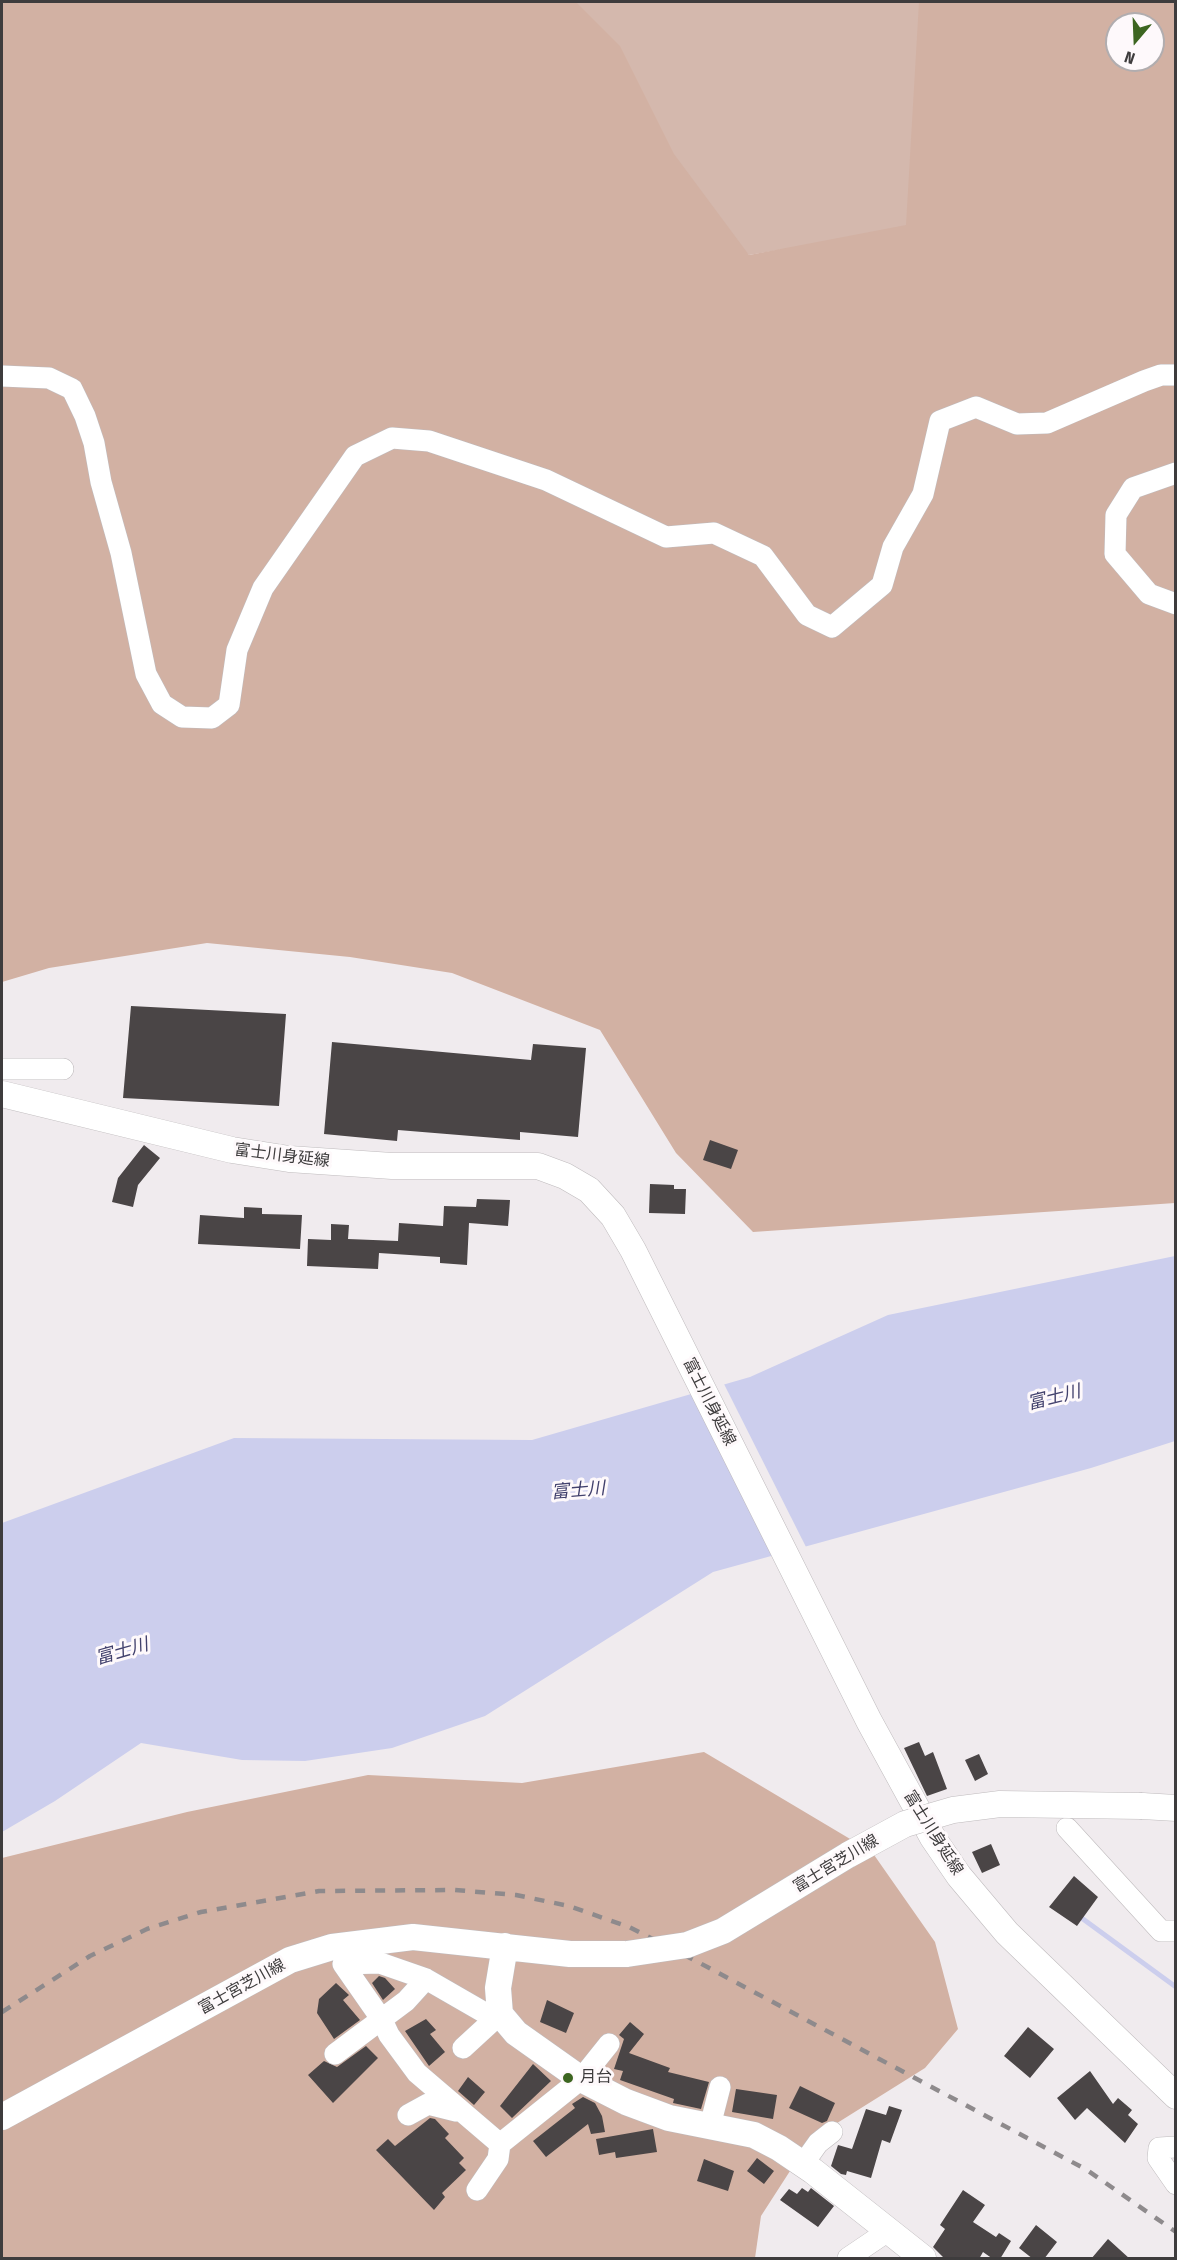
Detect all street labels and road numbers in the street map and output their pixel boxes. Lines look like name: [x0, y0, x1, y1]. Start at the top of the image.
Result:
street label: 富士川身延線: [233, 1141, 331, 1171]
street label: 富士川身延線: [679, 1355, 739, 1449]
street label: 富士川身延線: [899, 1787, 967, 1879]
street label: 富士宮芝川線: [790, 1831, 882, 1897]
street label: 富士宮芝川線: [195, 1955, 289, 2019]

